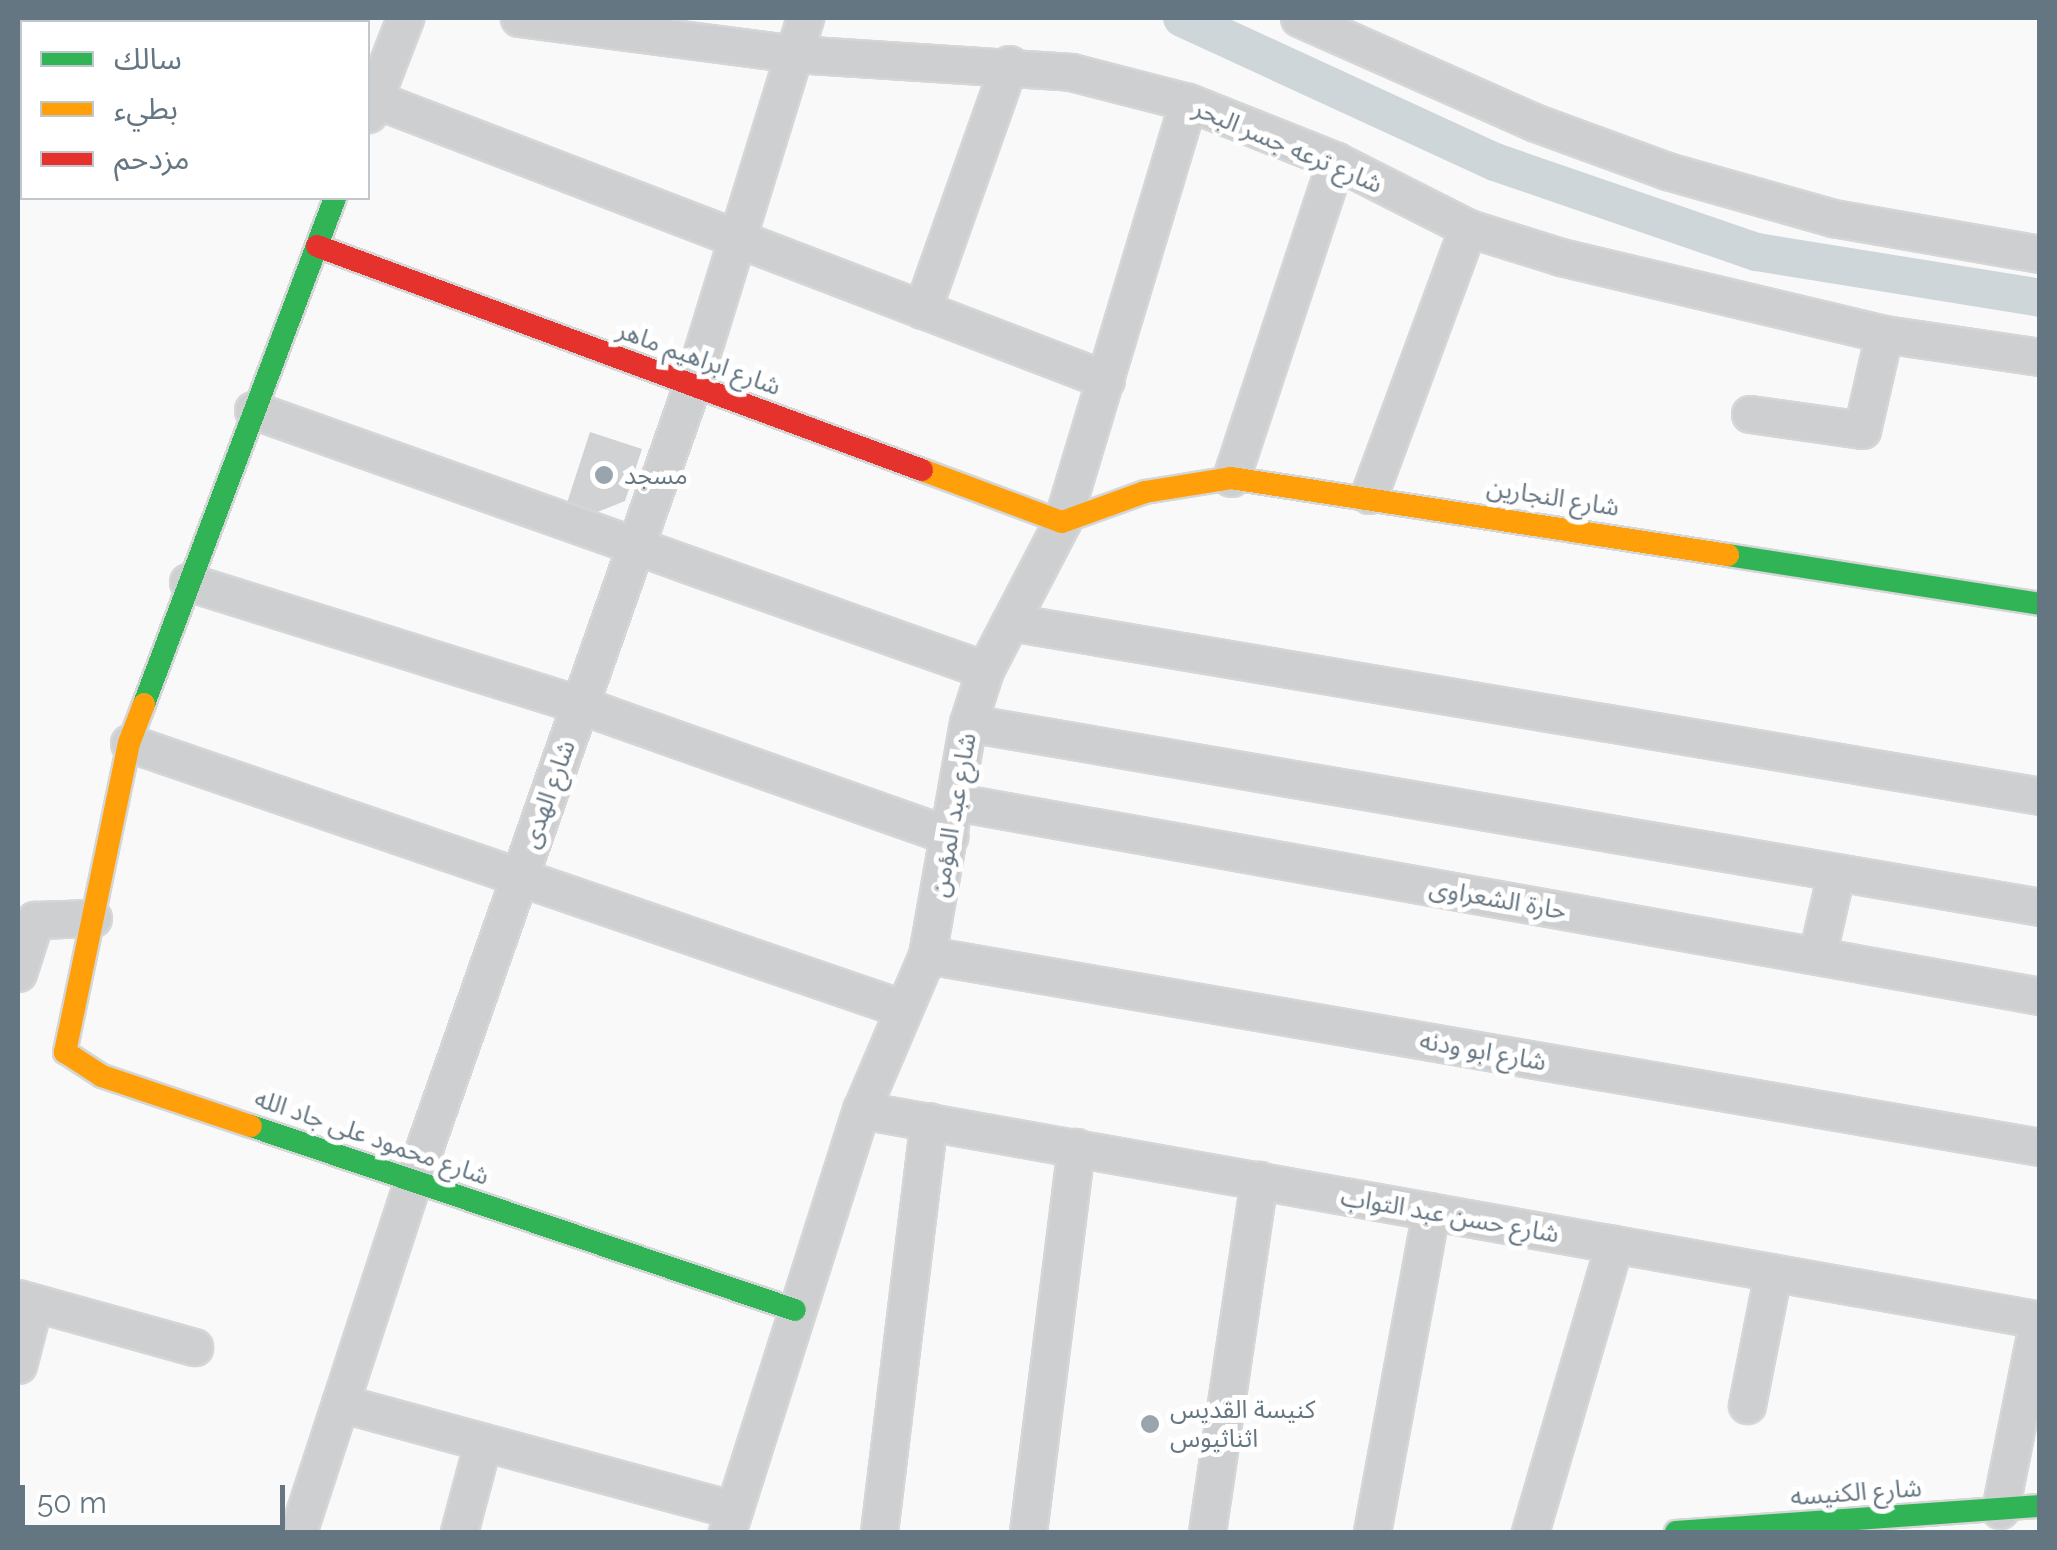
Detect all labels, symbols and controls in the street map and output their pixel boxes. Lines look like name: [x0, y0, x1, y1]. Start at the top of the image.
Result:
legend: [20, 20, 370, 200]
text: سالك: [114, 41, 182, 76]
text: بطيء: [114, 91, 178, 126]
street label: شارع ترعه جسر البحر: [1189, 93, 1387, 199]
text: مزدحم: [114, 141, 190, 176]
street label: شارع ابراهيم ماهر: [613, 315, 785, 401]
place label: مسجد: [624, 460, 688, 490]
marker: مسجد: [593, 464, 615, 486]
street label: شارع النجارين: [1485, 472, 1621, 522]
street label: شارع عبد المؤمن: [924, 731, 982, 899]
street label: شارع الهدى: [515, 736, 581, 852]
street label: حارة الشعراوى: [1427, 872, 1569, 926]
street label: شارع ابو ودنه: [1417, 1025, 1549, 1077]
street label: شارع محمود على جاد الله: [251, 1083, 493, 1191]
street label: شارع حسن عبد التواب: [1339, 1181, 1561, 1249]
place label: كنيسة القديس اثناثيوس: [1170, 1395, 1315, 1454]
marker: كنيسة القديس اثناثيوس: [1139, 1413, 1161, 1435]
scale bar: [25, 1465, 290, 1527]
street label: شارع الكنيسه: [1789, 1472, 1923, 1512]
text: 50 m: [37, 1485, 107, 1520]

